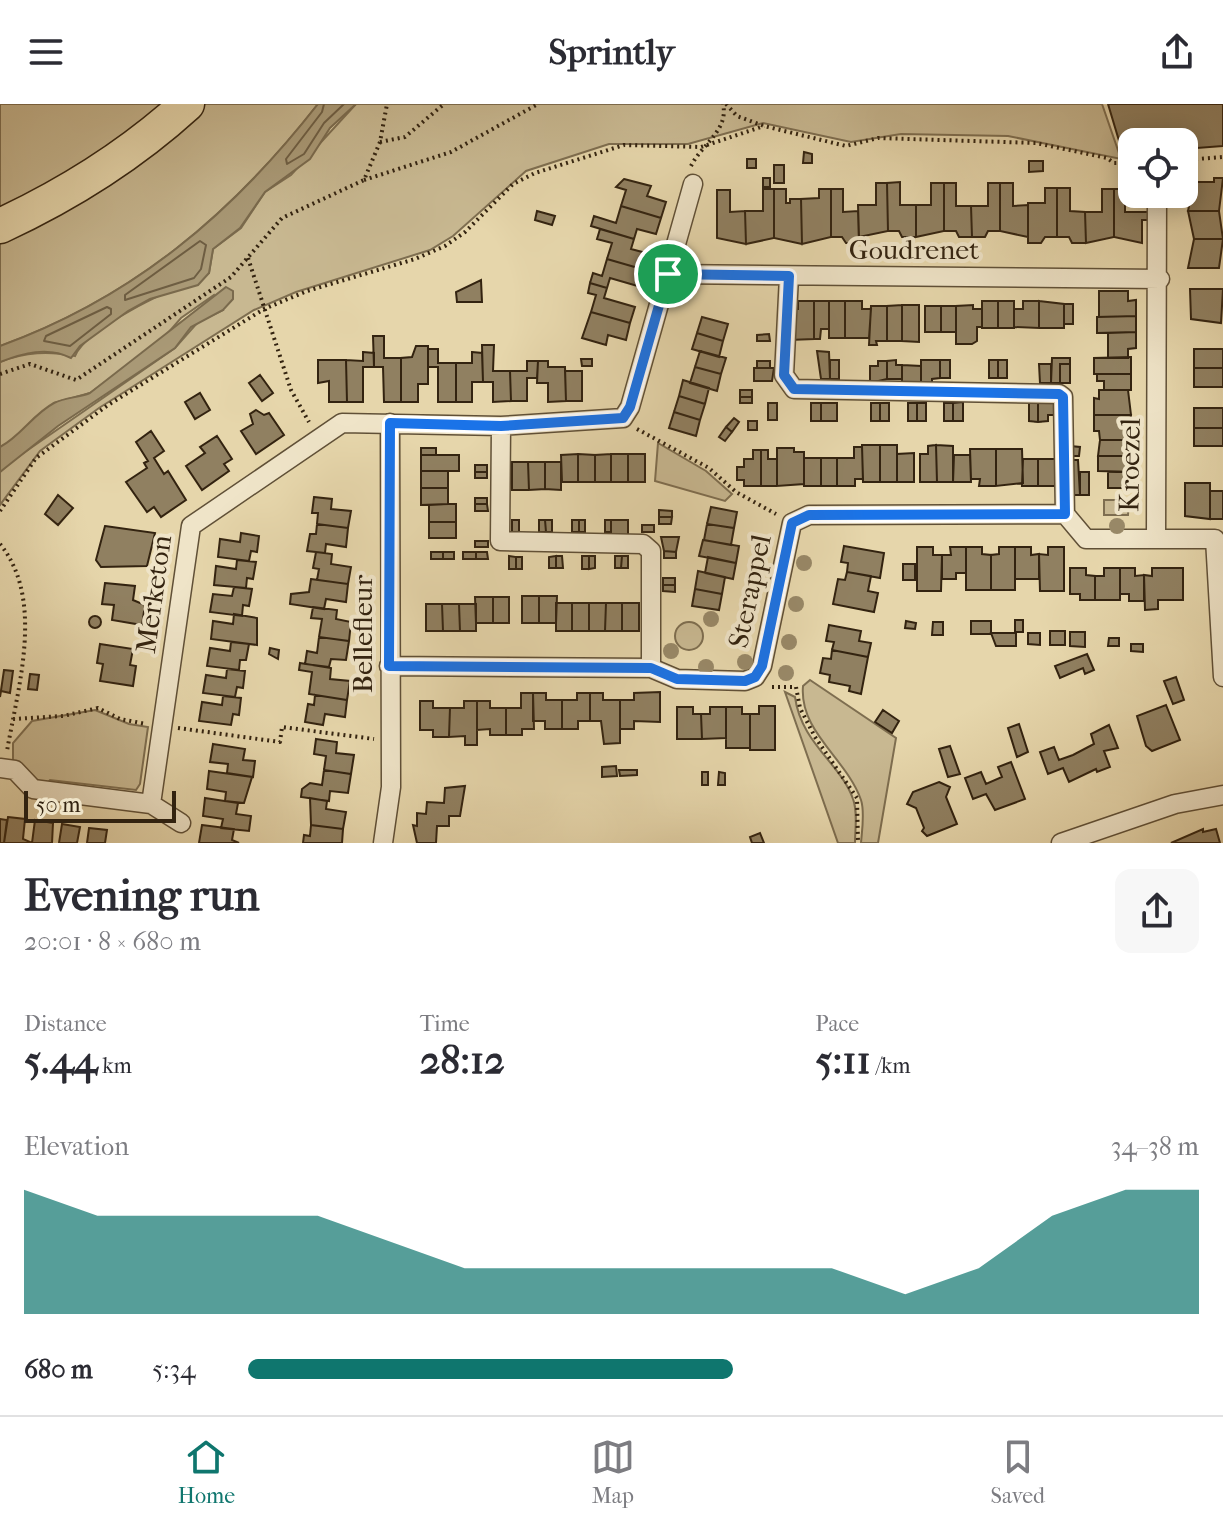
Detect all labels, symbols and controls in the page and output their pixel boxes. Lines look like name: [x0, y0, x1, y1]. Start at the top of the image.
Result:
icon: menu: [24, 30, 68, 74]
icon: share: [1155, 30, 1199, 74]
text: Sprintly: [549, 31, 674, 73]
map controls: [1118, 128, 1198, 208]
button: locate: [1118, 128, 1198, 208]
street label: Goudrenet: [849, 233, 979, 266]
pin: [634, 240, 702, 308]
icon: arrive: [646, 252, 690, 296]
street label: Kroezel: [1112, 417, 1147, 512]
street label: Sterappel: [721, 531, 778, 651]
street label: Merketon: [129, 533, 178, 655]
street label: Bellefleur: [346, 575, 379, 693]
scale bar: [24, 787, 176, 823]
text: 50 m: [36, 792, 81, 818]
button: share: [1115, 869, 1199, 953]
text: Evening run: [24, 870, 259, 921]
text: 20:01 · 8 × 680 m: [24, 926, 201, 957]
text: Distance: [24, 1011, 107, 1037]
text: Time: [420, 1011, 470, 1037]
text: Pace: [815, 1011, 859, 1037]
text: 5.44: [24, 1037, 97, 1083]
text: 28:12: [420, 1037, 505, 1083]
text: 5:11: [815, 1037, 871, 1083]
text: km: [97, 1053, 132, 1079]
text: /km: [871, 1053, 911, 1079]
text: Elevation: [24, 1131, 129, 1162]
text: 34–38 m: [1111, 1131, 1199, 1162]
text: 680 m: [24, 1354, 93, 1385]
text: 5:34: [152, 1354, 196, 1385]
tab: Home: [178, 1435, 235, 1509]
tab: Map: [591, 1435, 635, 1509]
tab: Saved: [991, 1435, 1045, 1509]

